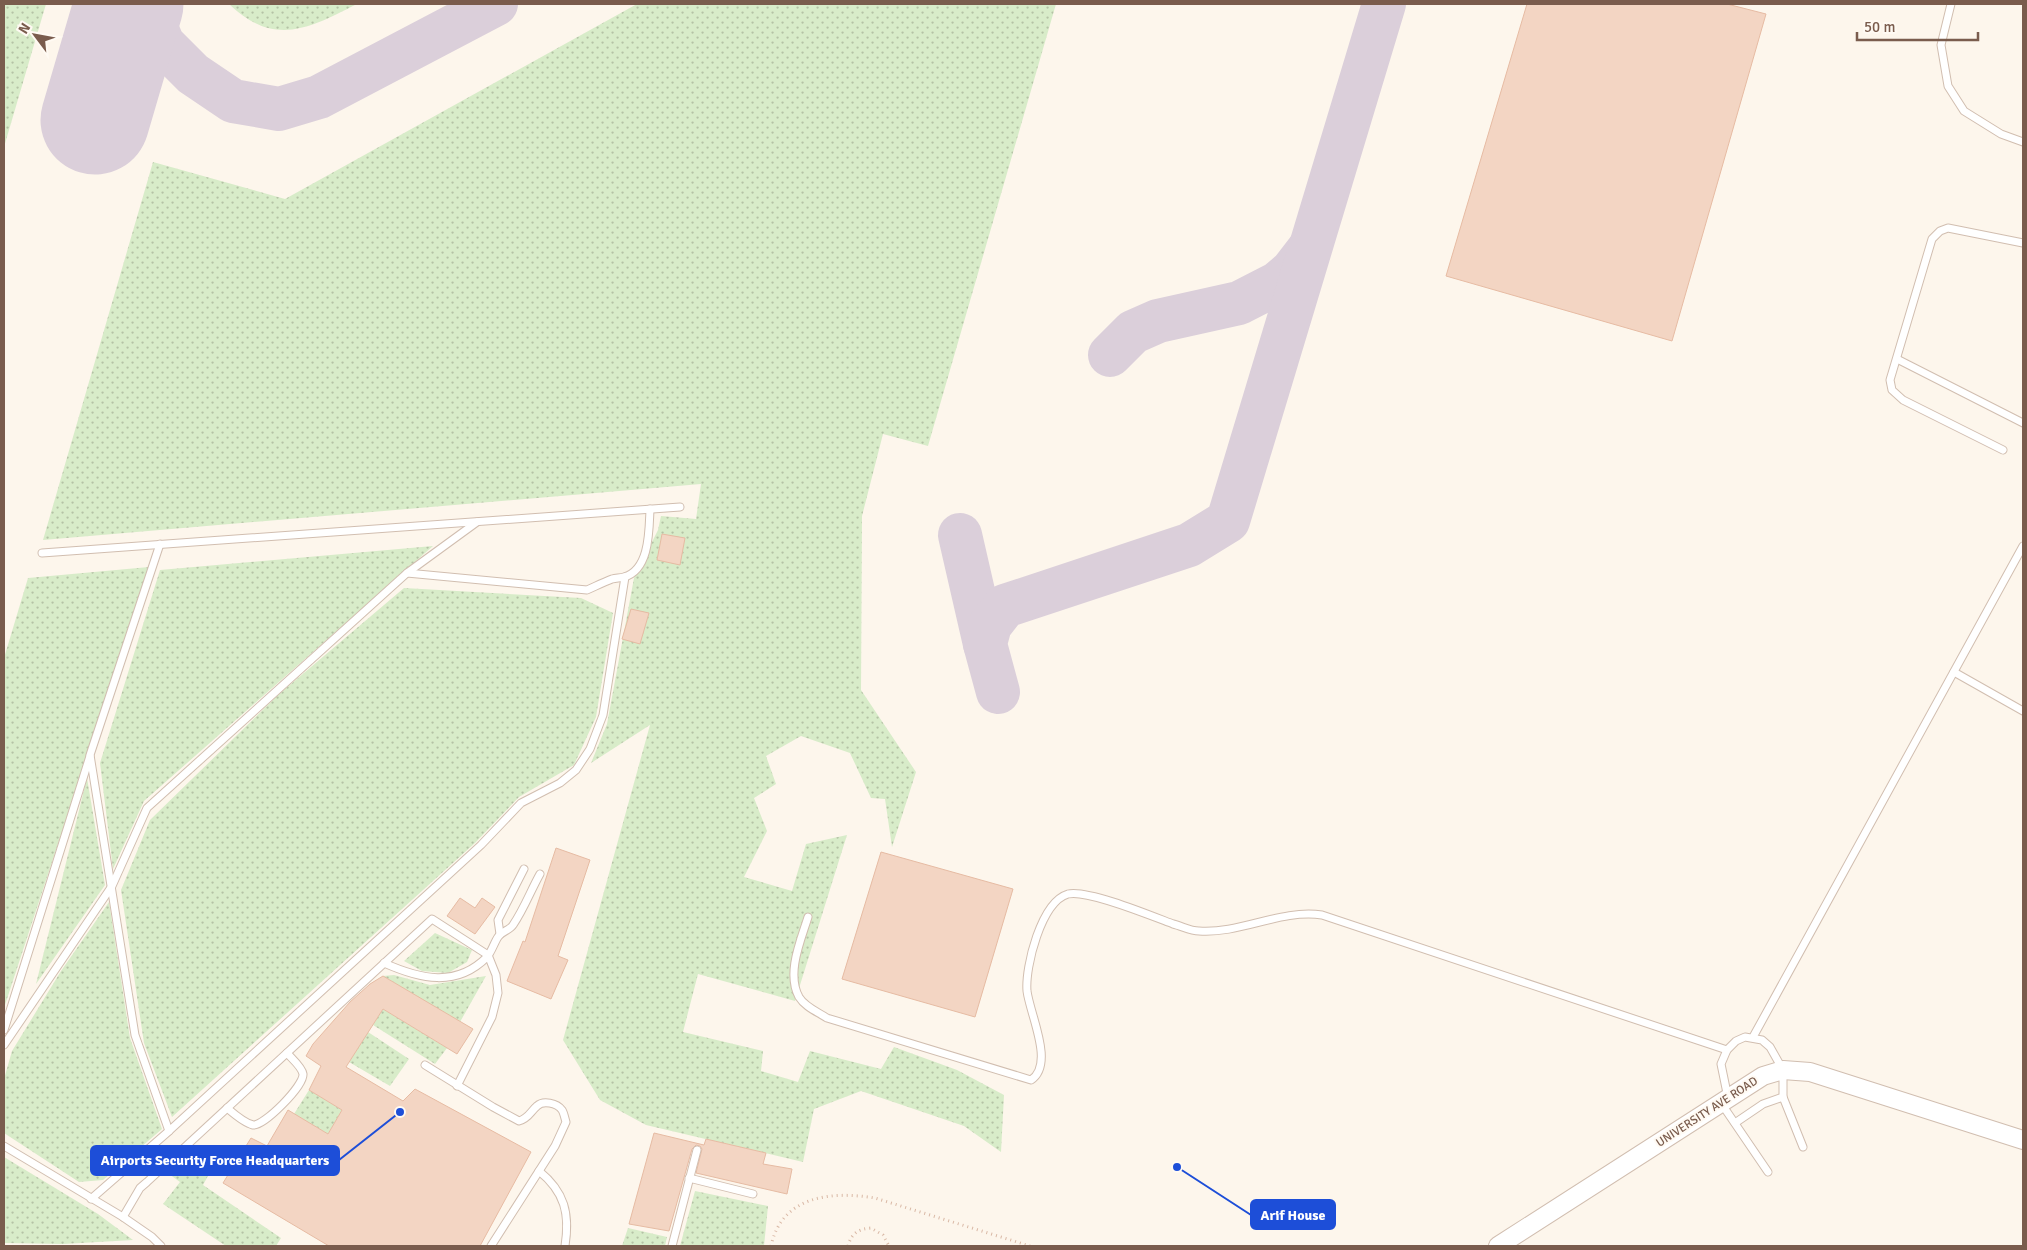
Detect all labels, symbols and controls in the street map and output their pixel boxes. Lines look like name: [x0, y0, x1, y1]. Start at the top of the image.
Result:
north arrow: [10, 10, 60, 60]
scale bar: [1857, 10, 1978, 42]
text: 50 m: [1864, 18, 1895, 36]
text: N: [15, 20, 34, 37]
street label: UNIVERSITY AVE ROAD: [1653, 1073, 1761, 1151]
callout: Airports Security Force Headquarters: [91, 1146, 339, 1175]
text: Airports Security Force Headquarters: [101, 1152, 329, 1169]
callout: Arif House: [1251, 1200, 1335, 1229]
text: Arif House: [1261, 1207, 1325, 1224]

